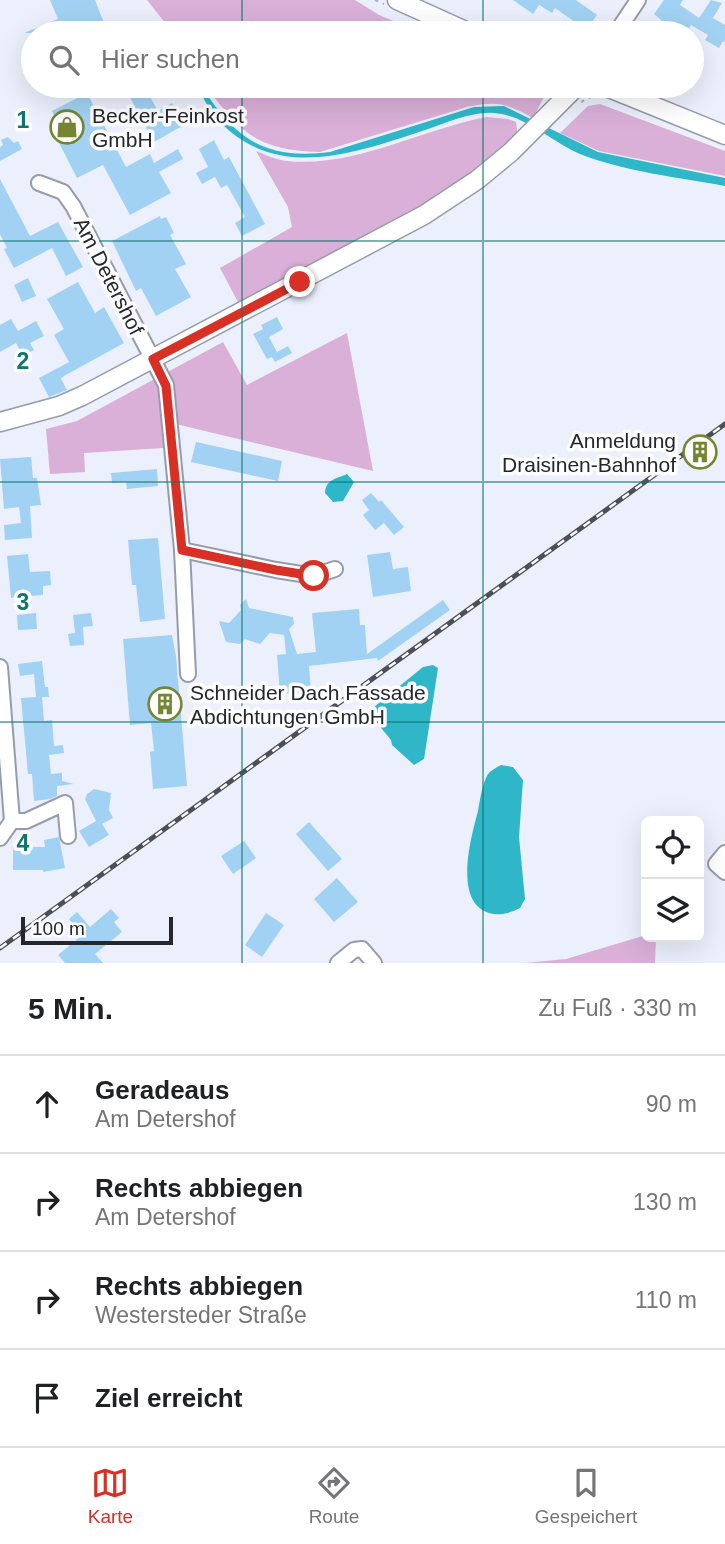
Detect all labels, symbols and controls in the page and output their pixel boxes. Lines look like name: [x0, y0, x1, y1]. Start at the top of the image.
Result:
search box: [21, 21, 704, 98]
icon: search: [45, 41, 83, 79]
text: Hier suchen: [101, 44, 240, 74]
place label: Becker-Feinkost GmbH: [92, 104, 244, 151]
text: 1: [17, 107, 30, 133]
shop icon: Becker-Feinkost GmbH: [48, 108, 86, 146]
street label: Am Detershof: [70, 214, 148, 339]
route end: [284, 266, 315, 297]
text: 2: [17, 348, 29, 374]
place label: Anmeldung Draisinen-Bahnhof: [502, 429, 676, 476]
building icon: Anmeldung Draisinen-Bahnhof: [681, 433, 719, 471]
route start: [298, 560, 329, 591]
text: 3: [17, 589, 29, 615]
place label: Schneider Dach Fassade Abdichtungen GmbH: [190, 681, 426, 728]
building icon: Schneider Dach Fassade Abdichtungen GmbH: [146, 685, 184, 723]
map controls: [641, 816, 704, 942]
button: locate: [641, 816, 704, 879]
text: 4: [17, 830, 30, 856]
button: layers: [641, 879, 704, 942]
scale bar: [21, 914, 173, 946]
text: 100 m: [32, 918, 85, 939]
text: 5 Min.: [28, 992, 113, 1025]
text: Zu Fuß · 330 m: [539, 995, 697, 1021]
text: Geradeaus: [95, 1075, 229, 1105]
icon: ahead: [28, 1085, 66, 1123]
text: 90 m: [646, 1091, 697, 1117]
text: Am Detershof: [95, 1106, 236, 1132]
text: Rechts abbiegen: [95, 1173, 303, 1203]
icon: right: [28, 1183, 66, 1221]
text: 130 m: [633, 1189, 697, 1215]
text: Am Detershof: [95, 1204, 236, 1230]
text: Rechts abbiegen: [95, 1271, 303, 1301]
icon: right: [28, 1281, 66, 1319]
text: 110 m: [635, 1287, 697, 1313]
text: Westersteder Straße: [95, 1302, 307, 1328]
icon: arrive: [28, 1379, 66, 1417]
text: Ziel erreicht: [95, 1383, 242, 1413]
tab: Karte: [88, 1464, 133, 1528]
tab: Route: [309, 1464, 359, 1528]
tab: Gespeichert: [535, 1464, 637, 1528]

